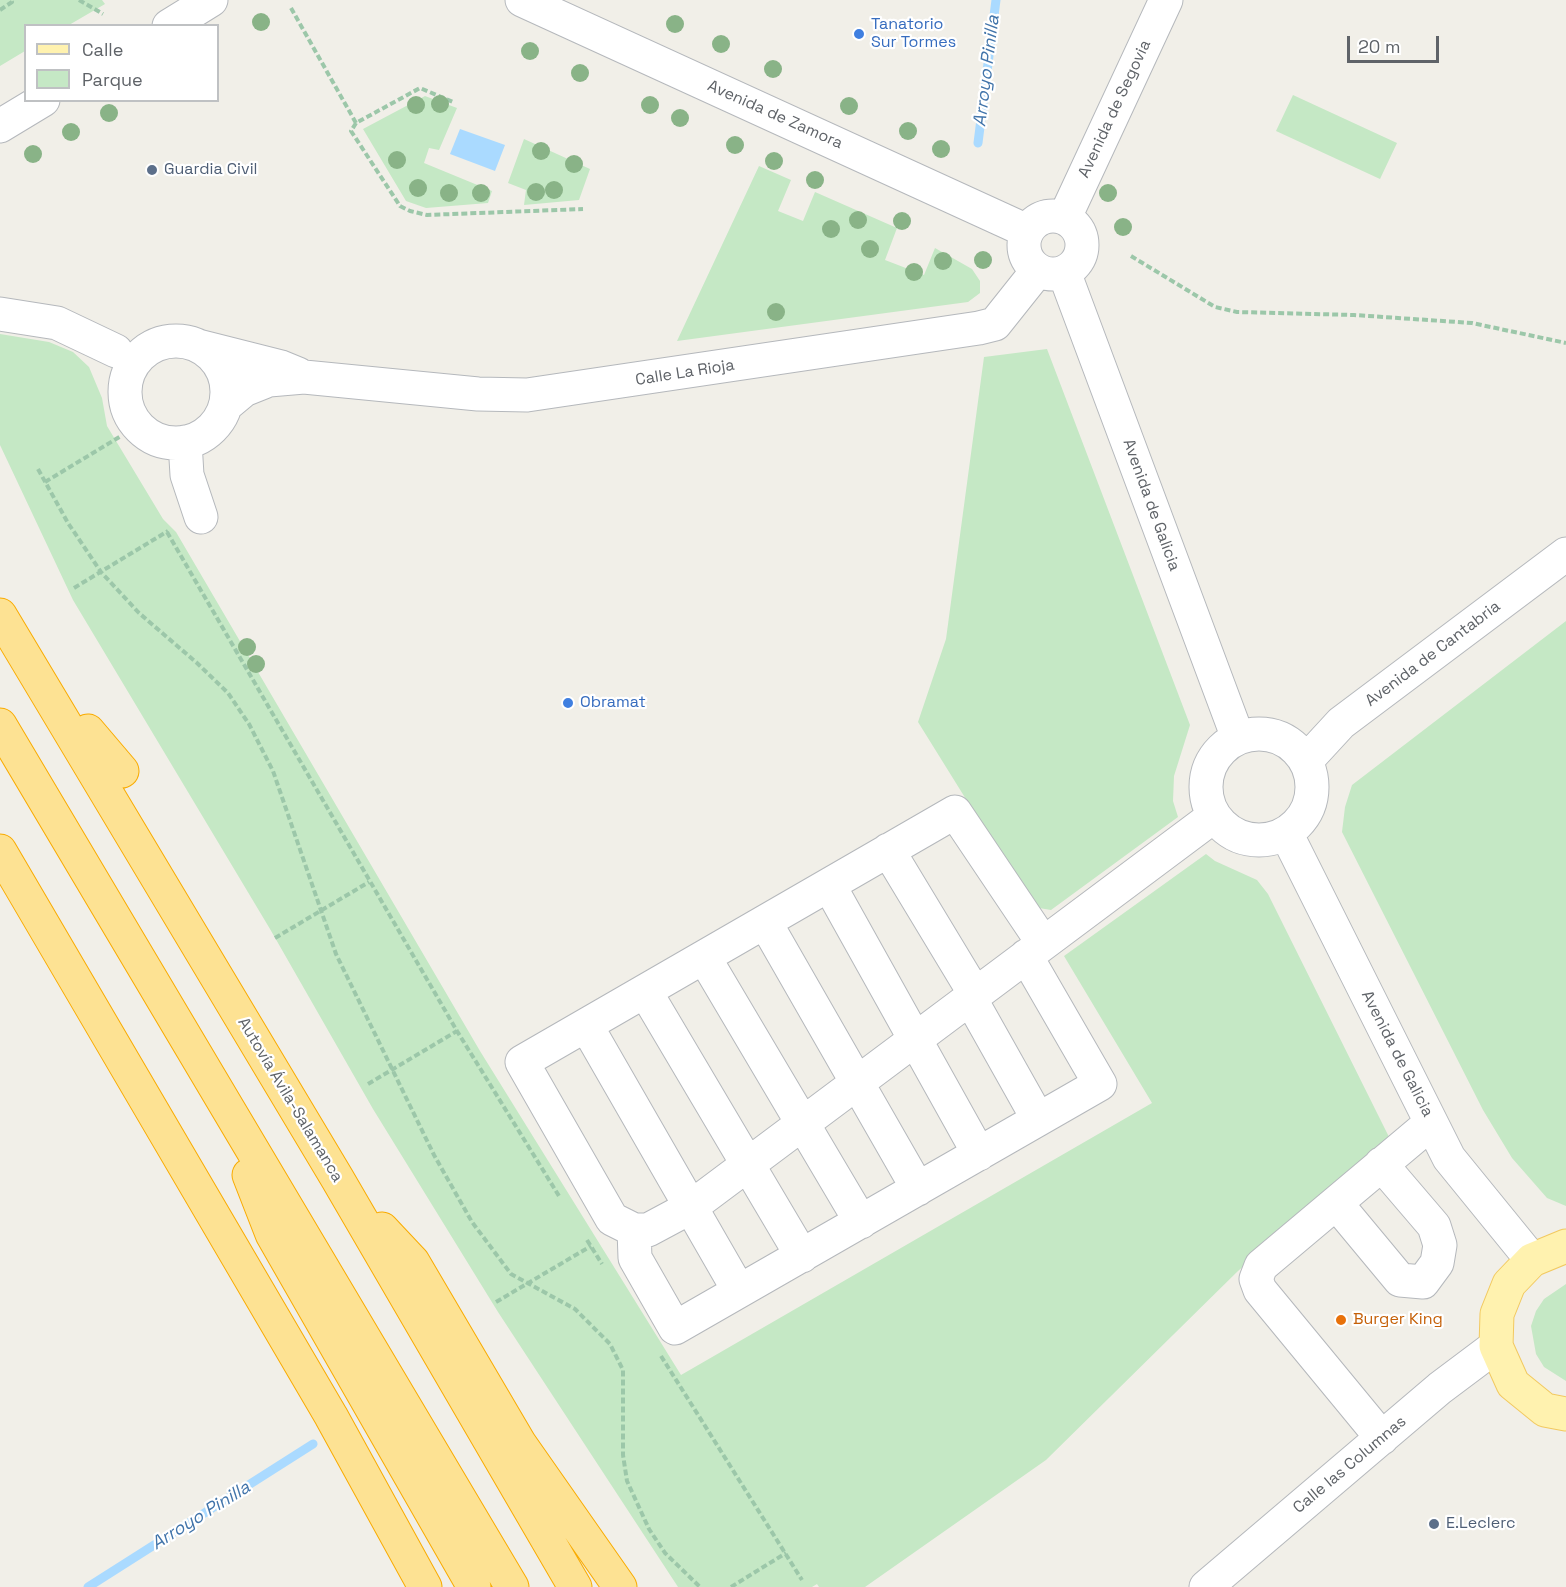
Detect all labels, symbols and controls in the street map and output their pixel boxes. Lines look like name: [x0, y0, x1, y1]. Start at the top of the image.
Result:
water label: Arroyo Pinilla: [969, 14, 1005, 128]
place label: Tanatorio Sur Tormes: [871, 15, 956, 53]
legend: [24, 24, 219, 102]
scale bar: [1350, 24, 1442, 62]
marker: Tanatorio Sur Tormes: [852, 27, 866, 41]
text: 20 m: [1358, 35, 1401, 58]
street label: Avenida de Segovia: [1075, 37, 1155, 181]
text: Calle: [82, 38, 123, 61]
text: Parque: [82, 68, 143, 91]
street label: Avenida de Zamora: [704, 77, 846, 153]
place label: Guardia Civil: [164, 160, 257, 180]
marker: Guardia Civil: [145, 163, 159, 177]
street label: Calle La Rioja: [634, 356, 736, 390]
street label: Avenida de Galicia: [1118, 436, 1184, 574]
street label: Avenida de Cantabria: [1362, 597, 1504, 711]
place label: Obramat: [580, 693, 646, 713]
marker: Obramat: [561, 696, 575, 710]
street label: Avenida de Galicia: [1357, 988, 1437, 1120]
street label: Autovía Ávila-Salamanca: [233, 1014, 347, 1186]
place label: Burger King: [1353, 1310, 1443, 1330]
marker: Burger King: [1334, 1313, 1348, 1327]
street label: Calle las Columnas: [1290, 1412, 1410, 1518]
water label: Arroyo Pinilla: [148, 1477, 254, 1555]
place label: E.Leclerc: [1446, 1514, 1515, 1534]
marker: E.Leclerc: [1427, 1517, 1441, 1531]

